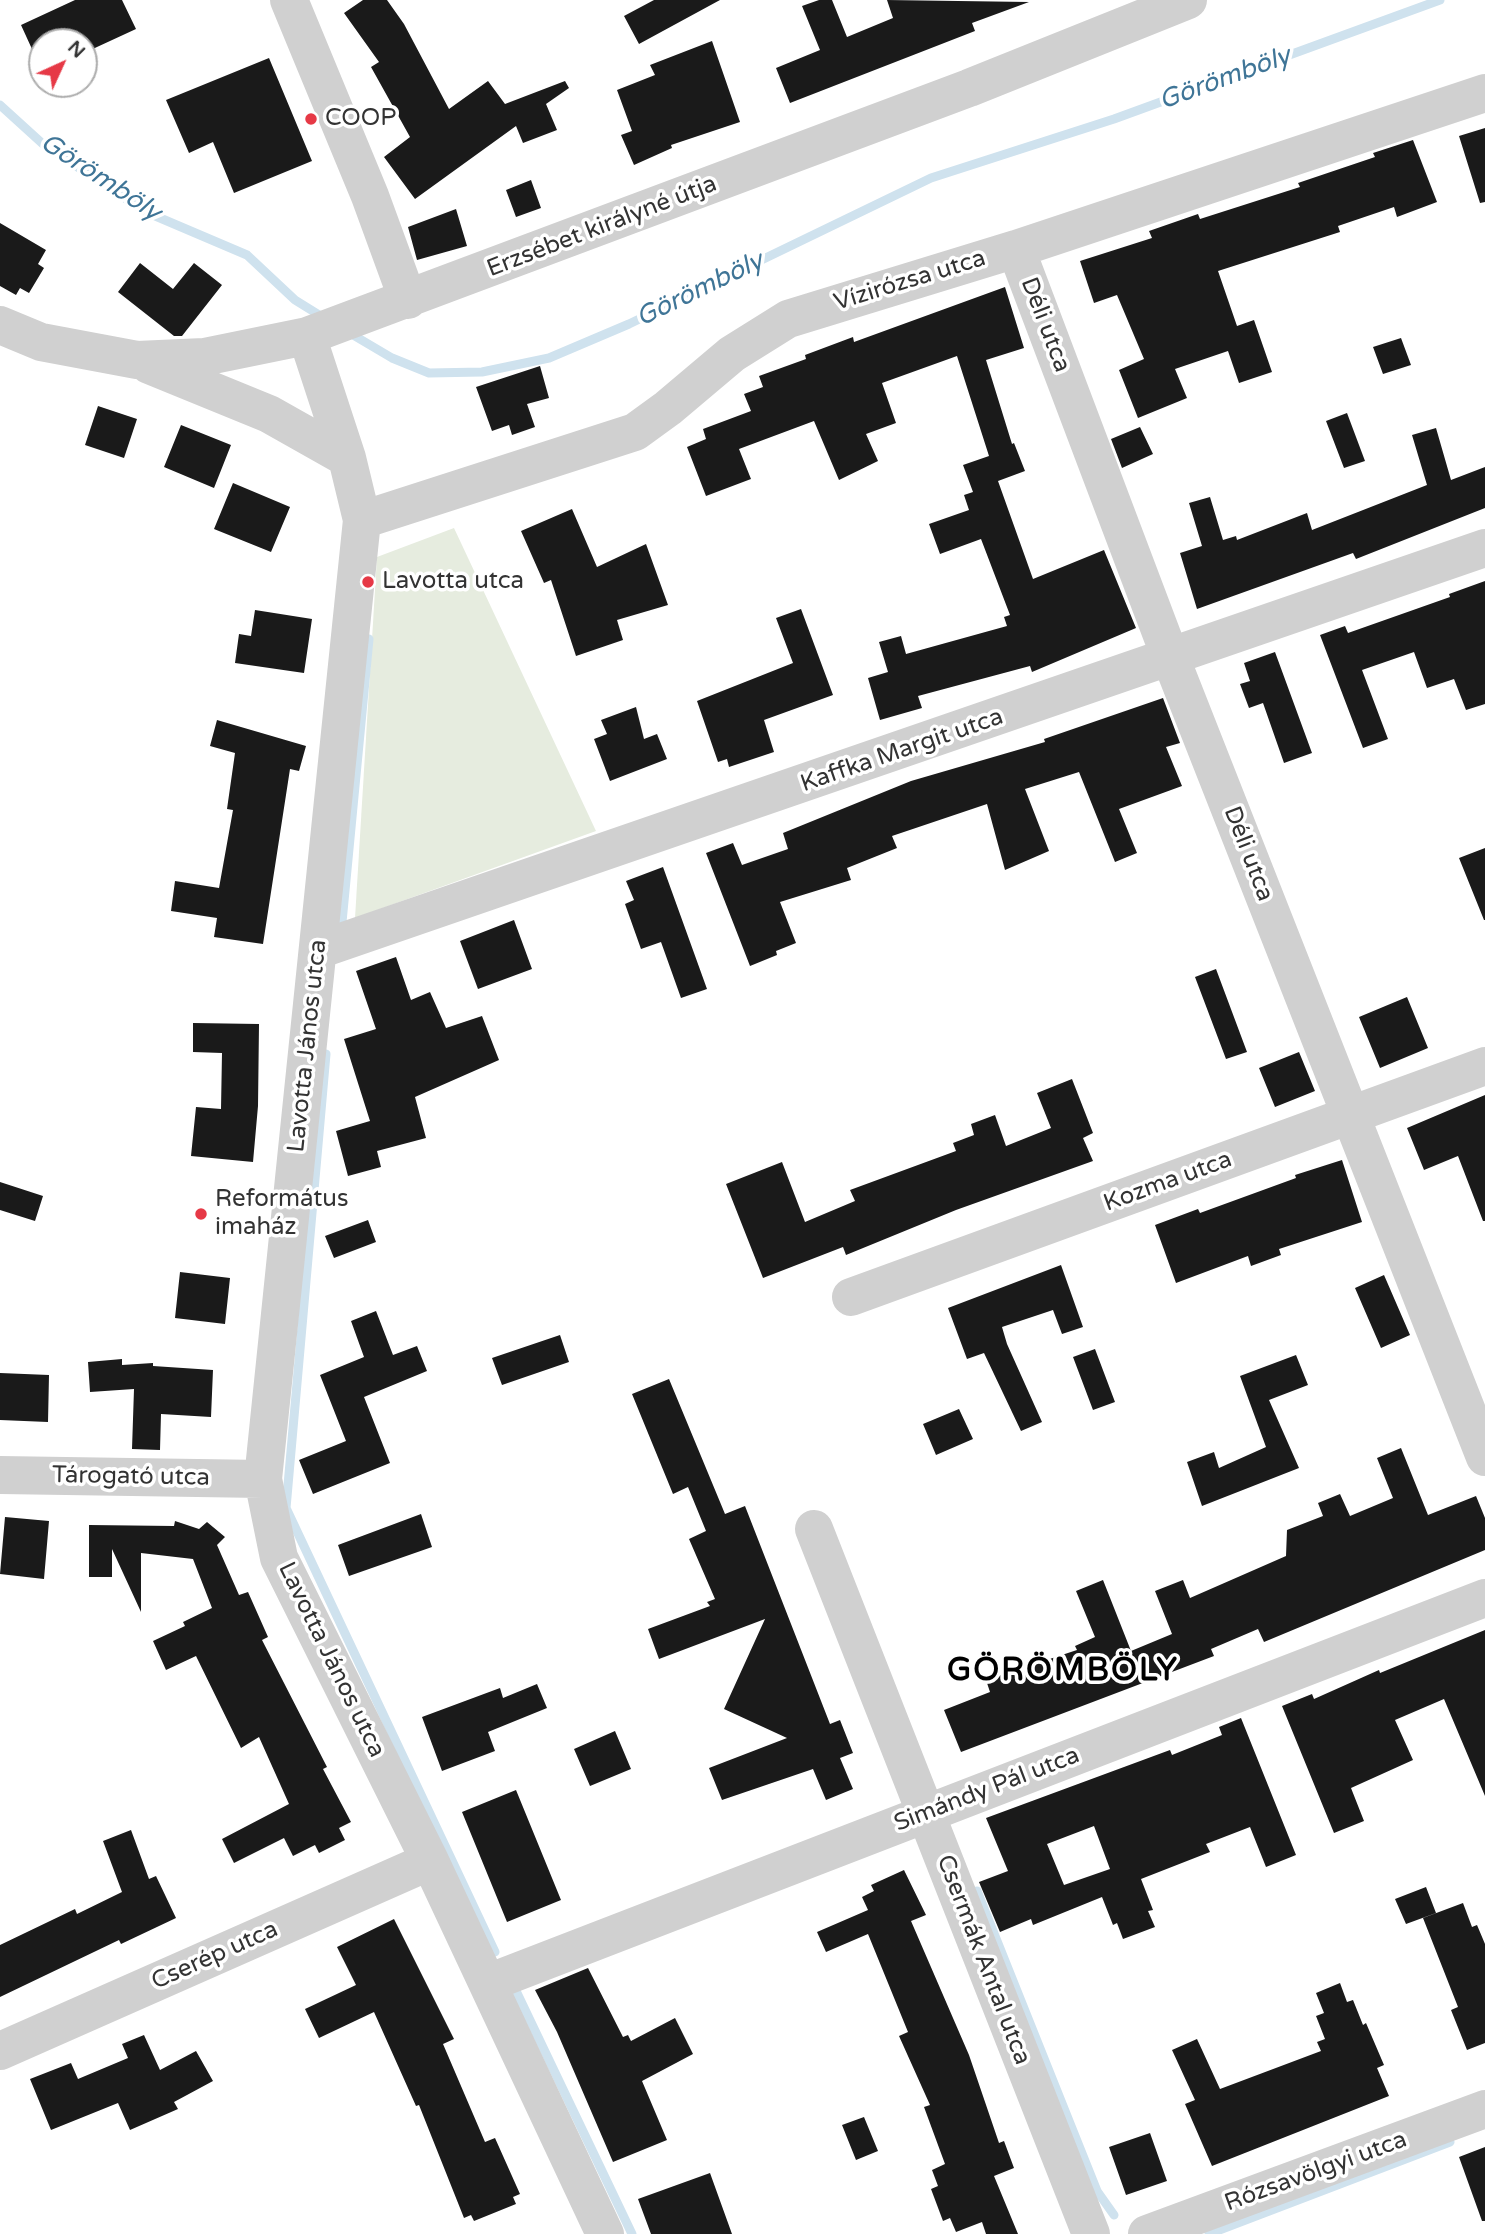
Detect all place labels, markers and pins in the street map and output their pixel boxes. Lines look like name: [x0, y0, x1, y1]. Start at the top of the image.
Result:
place label: COOP: [325, 105, 396, 133]
marker: COOP: [303, 111, 319, 127]
place label: Lavotta utca: [382, 568, 524, 596]
marker: Lavotta utca: [360, 574, 376, 590]
place label: Református imaház: [215, 1186, 348, 1242]
marker: Református imaház: [193, 1206, 209, 1222]

